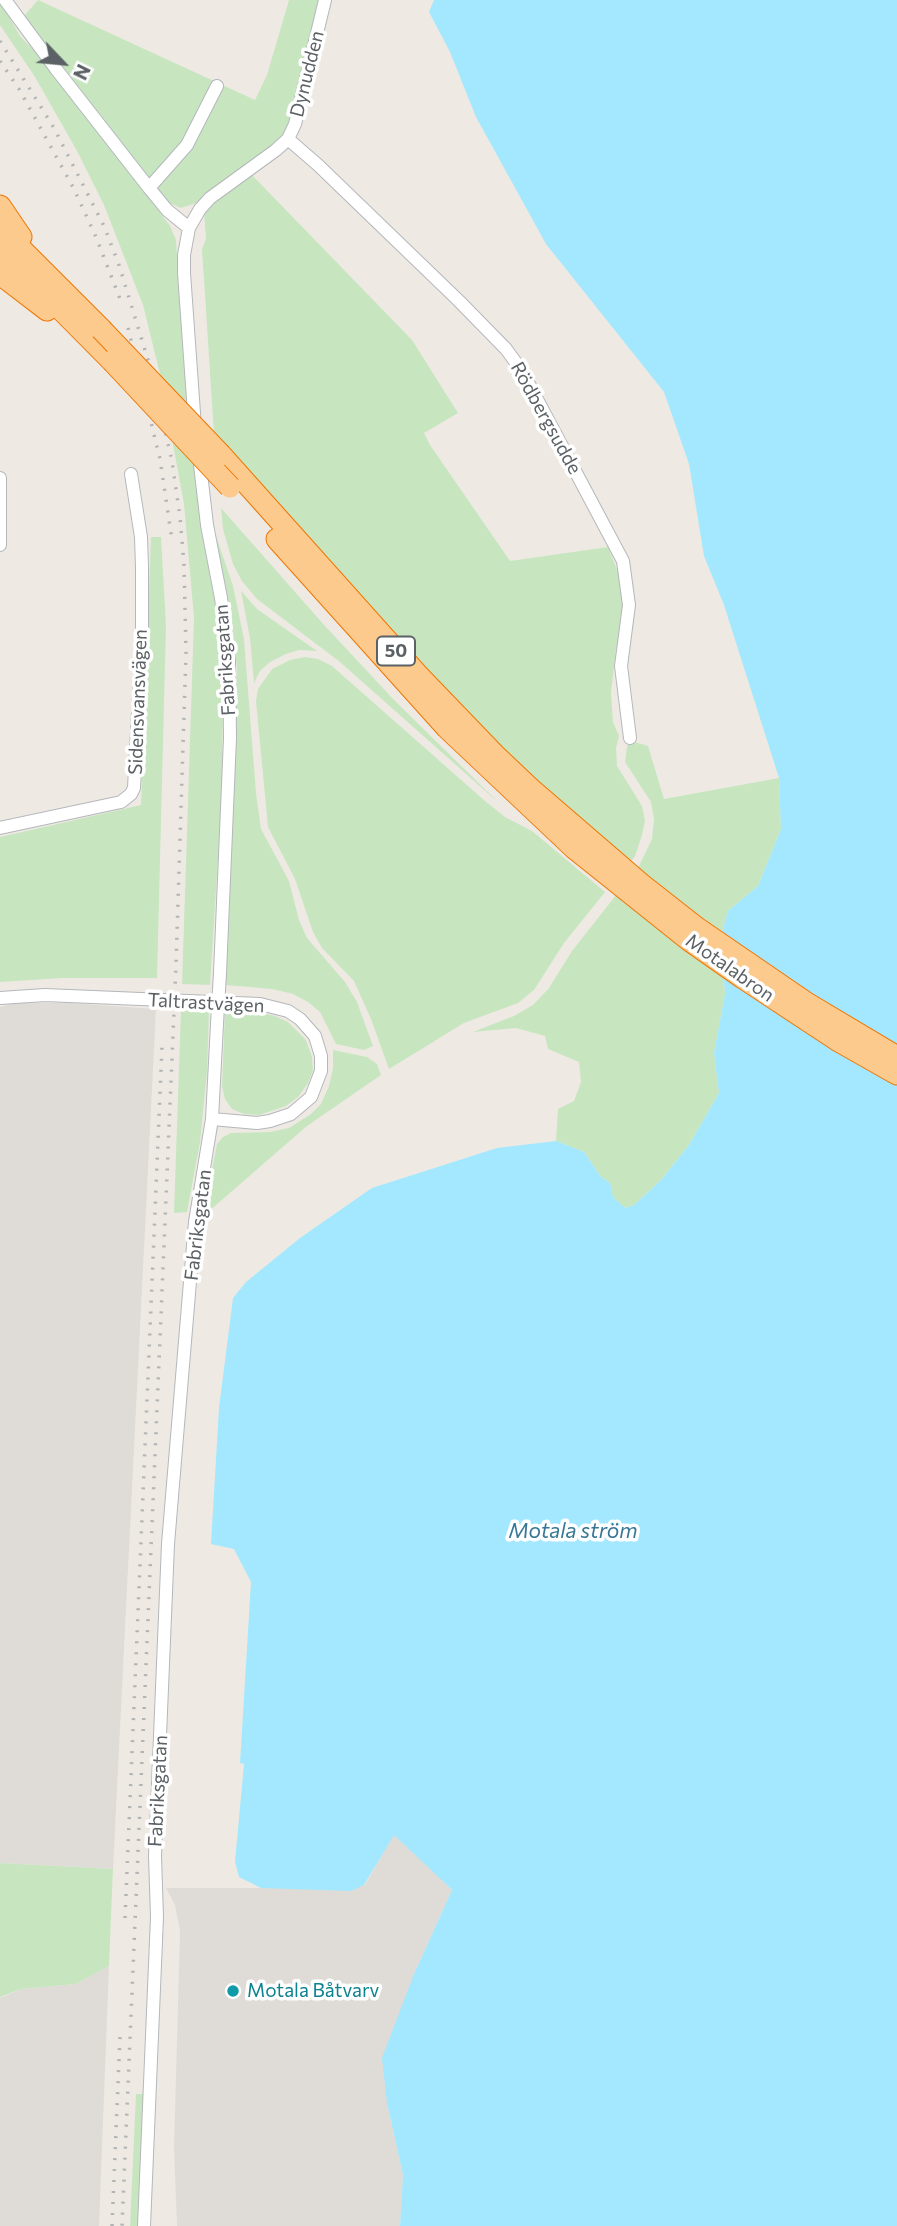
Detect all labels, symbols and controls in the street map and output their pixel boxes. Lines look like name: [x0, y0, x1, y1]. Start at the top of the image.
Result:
north arrow: [28, 28, 98, 98]
street label: Dynudden: [285, 28, 329, 120]
text: N: [69, 61, 96, 84]
street label: Rödbergsudde: [506, 358, 586, 478]
street label: Fabriksgatan: [210, 603, 240, 717]
street label: Sidensvansvägen: [124, 629, 152, 775]
road number: 50: [377, 636, 415, 666]
street label: Motalabron: [681, 929, 779, 1007]
street label: Taltrastvägen: [147, 989, 265, 1017]
street label: Fabriksgatan: [180, 1168, 216, 1282]
water label: Motala ström: [508, 1518, 638, 1544]
street label: Fabriksgatan: [144, 1735, 172, 1847]
place label: Motala Båtvarv: [247, 1980, 379, 2002]
marker: Motala Båtvarv: [225, 1983, 241, 1999]

